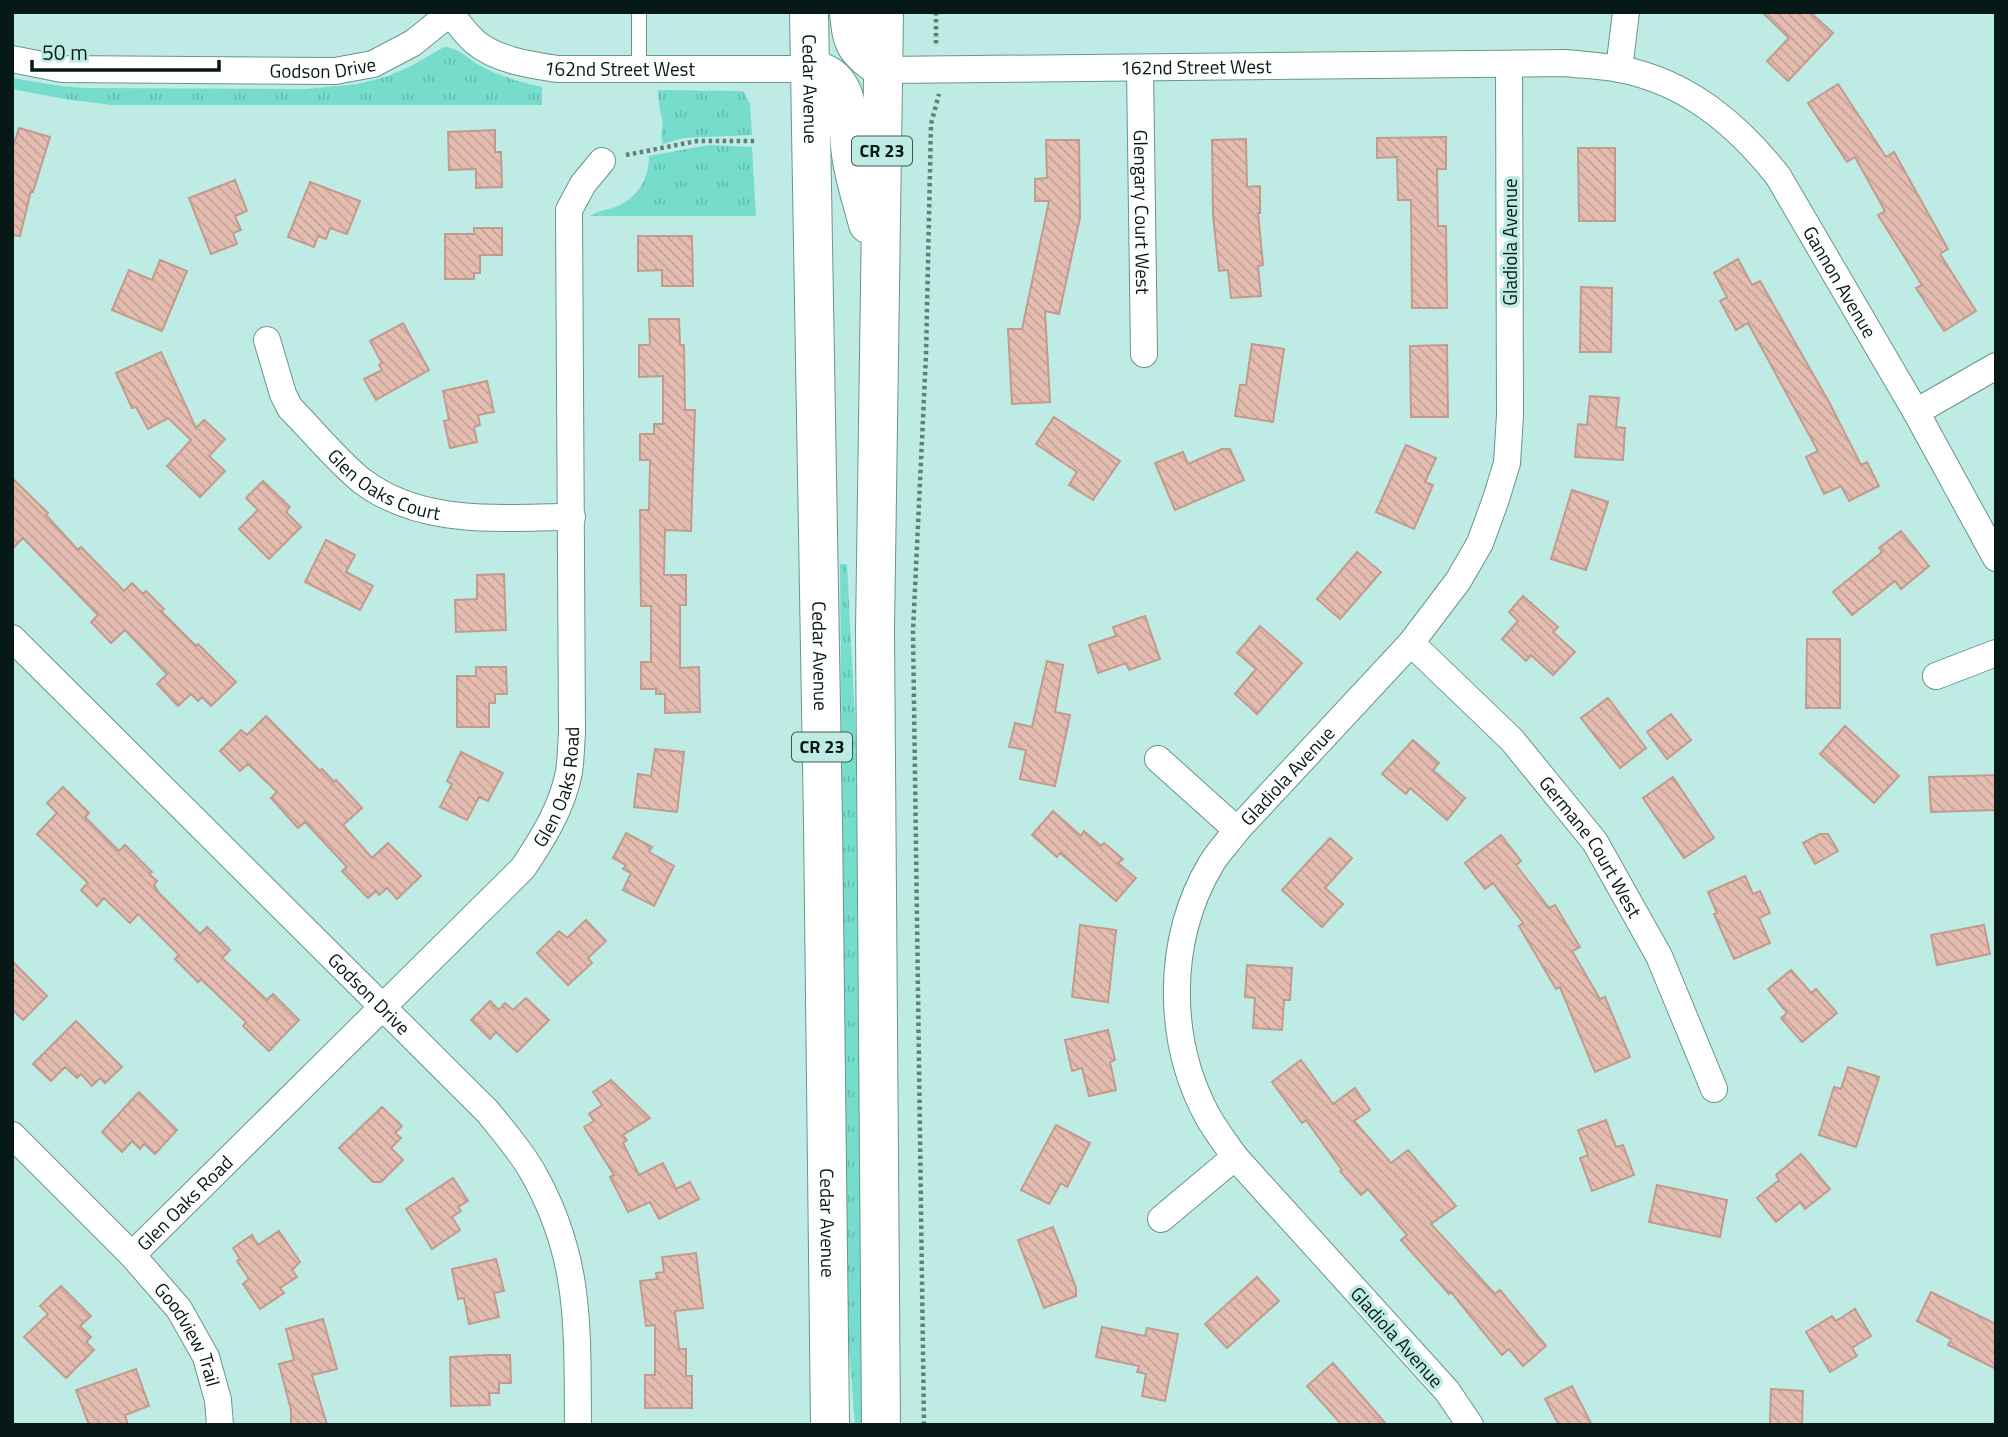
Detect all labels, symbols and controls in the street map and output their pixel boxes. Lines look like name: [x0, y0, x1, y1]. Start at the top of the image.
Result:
scale bar: [32, 28, 219, 72]
street label: Cedar Avenue: [795, 34, 826, 144]
text: 50 m: [42, 36, 88, 68]
street label: Godson Drive: [270, 49, 378, 85]
street label: 162nd Street West: [1120, 51, 1272, 82]
street label: 162nd Street West: [542, 52, 695, 83]
street label: Glengary Court West: [1127, 130, 1158, 295]
road number: CR 23: [852, 136, 912, 166]
street label: Gladiola Avenue: [1495, 178, 1524, 306]
street label: Gannon Avenue: [1796, 220, 1885, 343]
street label: Glen Oaks Court: [321, 442, 443, 527]
street label: Cedar Avenue: [805, 601, 836, 711]
street label: Gladiola Avenue: [1233, 719, 1341, 832]
street label: Glen Oaks Road: [525, 727, 586, 852]
road number: CR 23: [792, 732, 852, 762]
street label: Germane Court West: [1532, 769, 1650, 923]
street label: Godson Drive: [321, 945, 418, 1041]
street label: Glen Oaks Road: [129, 1148, 239, 1257]
street label: Cedar Avenue: [813, 1168, 843, 1278]
street label: Goodview Trail: [148, 1275, 228, 1390]
street label: Gladiola Avenue: [1344, 1280, 1451, 1394]

